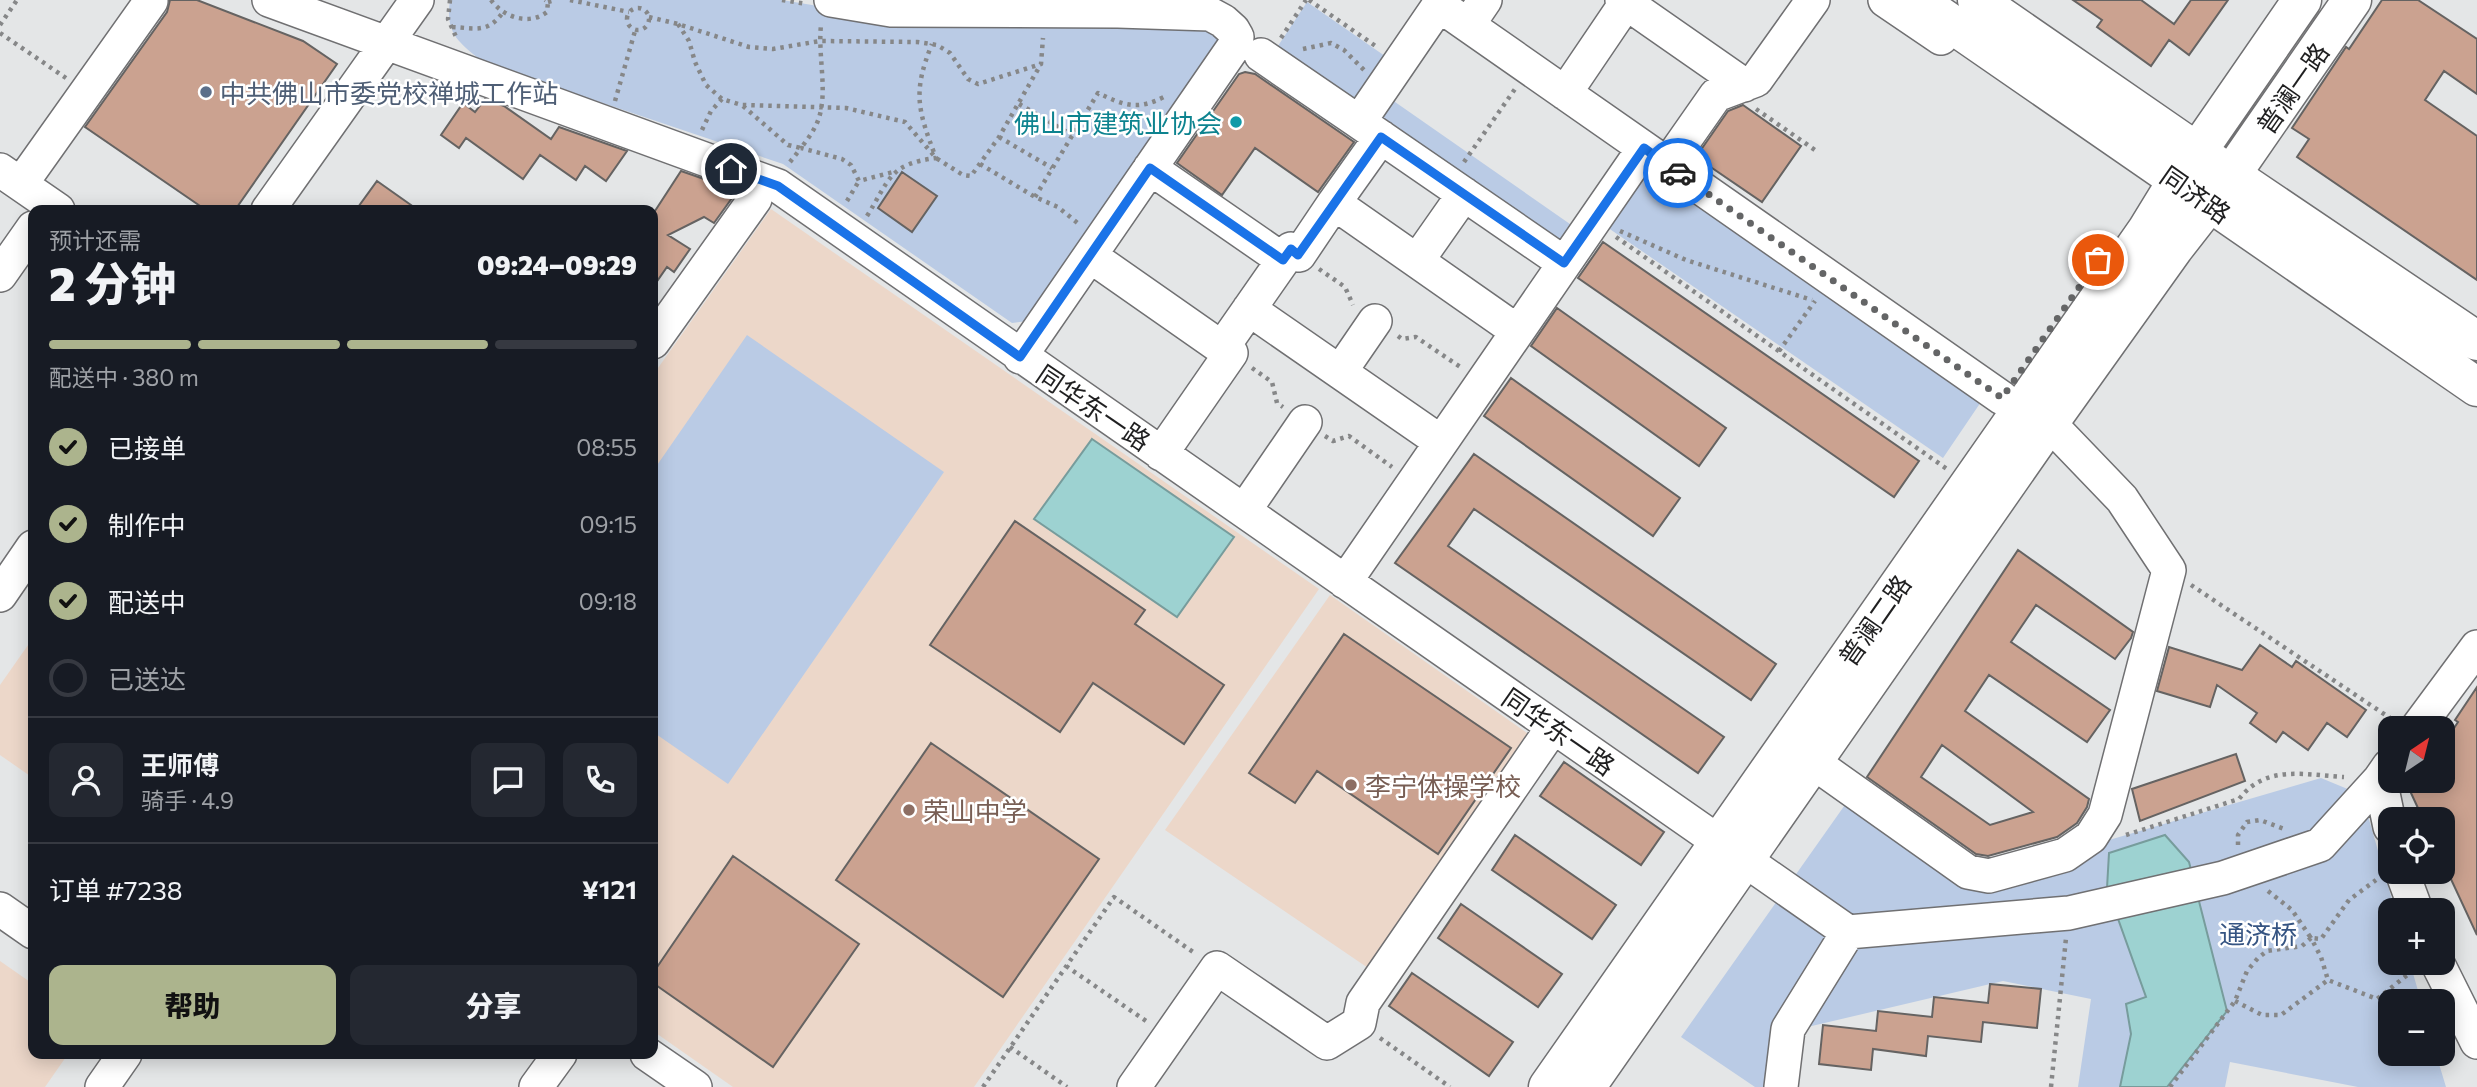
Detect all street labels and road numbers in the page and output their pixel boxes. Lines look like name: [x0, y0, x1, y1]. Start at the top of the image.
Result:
street label: 普澜一路: [2249, 37, 2335, 139]
street label: 同济路: [2155, 159, 2237, 229]
street label: 同华东一路: [1031, 358, 1157, 456]
street label: 普澜二路: [1831, 569, 1917, 671]
street label: 同华东一路: [1497, 681, 1621, 781]

